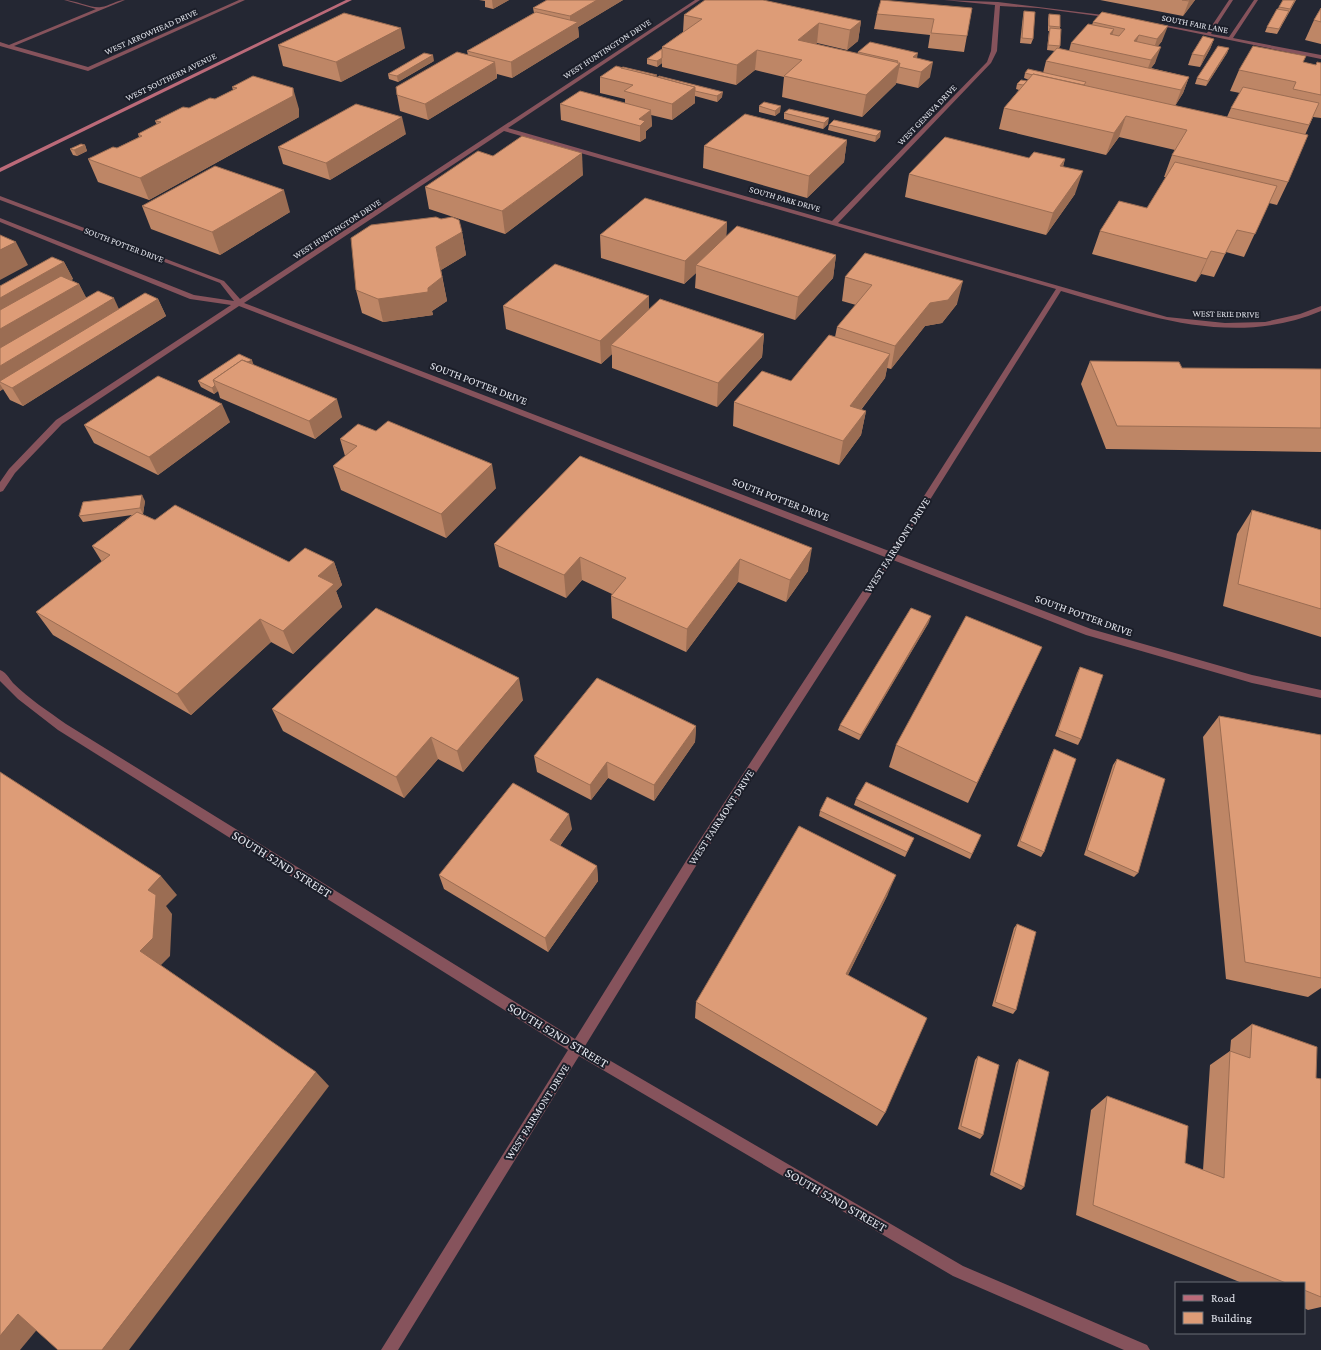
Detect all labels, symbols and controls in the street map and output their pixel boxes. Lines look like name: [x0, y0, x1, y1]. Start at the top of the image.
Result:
street label: WEST ARROWHEAD DRIVE: [103, 7, 199, 57]
street label: SOUTH FAIR LANE: [1161, 13, 1229, 35]
street label: WEST HUNTINGTON DRIVE: [561, 17, 653, 81]
street label: WEST SOUTHERN AVENUE: [124, 51, 218, 103]
street label: WEST GENEVA DRIVE: [895, 82, 959, 147]
street label: SOUTH PARK DRIVE: [748, 184, 822, 214]
street label: WEST HUNTINGTON DRIVE: [291, 197, 383, 261]
street label: SOUTH POTTER DRIVE: [83, 225, 165, 265]
street label: WEST ERIE DRIVE: [1193, 308, 1260, 320]
street label: SOUTH POTTER DRIVE: [429, 359, 529, 407]
street label: SOUTH POTTER DRIVE: [731, 475, 831, 523]
street label: WEST FAIRMONT DRIVE: [862, 495, 932, 595]
street label: SOUTH POTTER DRIVE: [1034, 592, 1134, 638]
street label: WEST FAIRMONT DRIVE: [686, 767, 756, 867]
street label: SOUTH 52ND STREET: [230, 827, 334, 901]
street label: SOUTH 52ND STREET: [505, 999, 611, 1071]
street label: WEST FAIRMONT DRIVE: [503, 1062, 571, 1162]
street label: SOUTH 52ND STREET: [783, 1165, 889, 1235]
legend: [1175, 1282, 1305, 1334]
text: Road: [1211, 1291, 1236, 1305]
text: Building: [1211, 1311, 1252, 1325]

